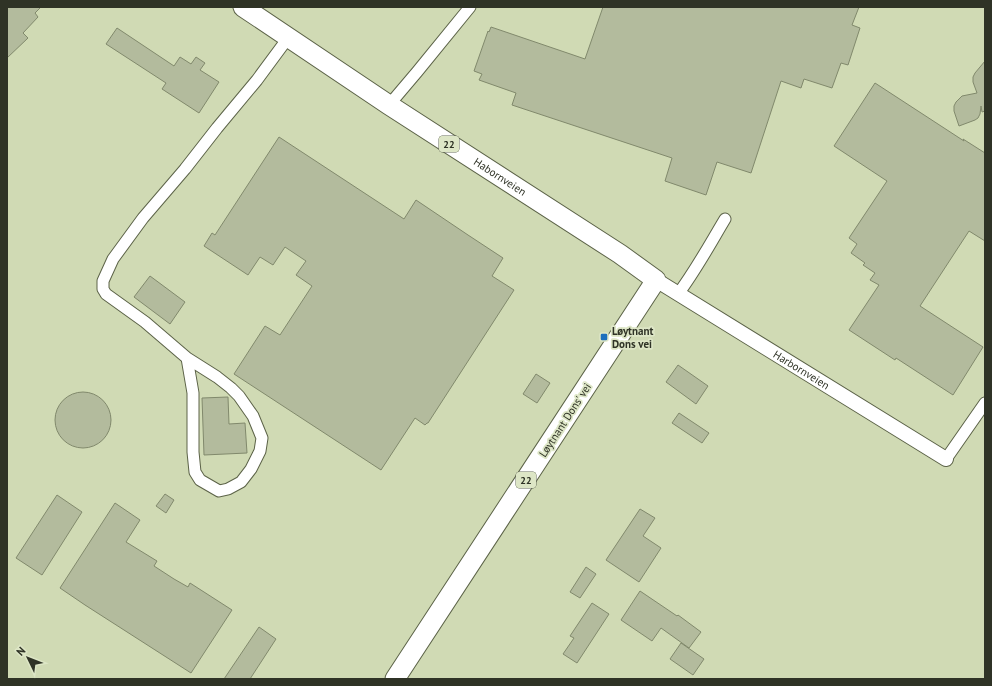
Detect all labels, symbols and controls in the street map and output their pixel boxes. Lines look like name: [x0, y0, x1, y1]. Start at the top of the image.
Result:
road number: 22: [439, 136, 459, 152]
street label: Habornveien: [471, 155, 529, 199]
place label: Løytnant Dons vei: [612, 324, 653, 351]
marker: Løytnant Dons vei: [599, 332, 609, 342]
street label: Harbornveien: [771, 347, 832, 392]
street label: Løytnant Dons' vei: [536, 380, 594, 460]
road number: 22: [516, 472, 536, 488]
north arrow: [8, 638, 48, 678]
text: N: [13, 644, 28, 659]

